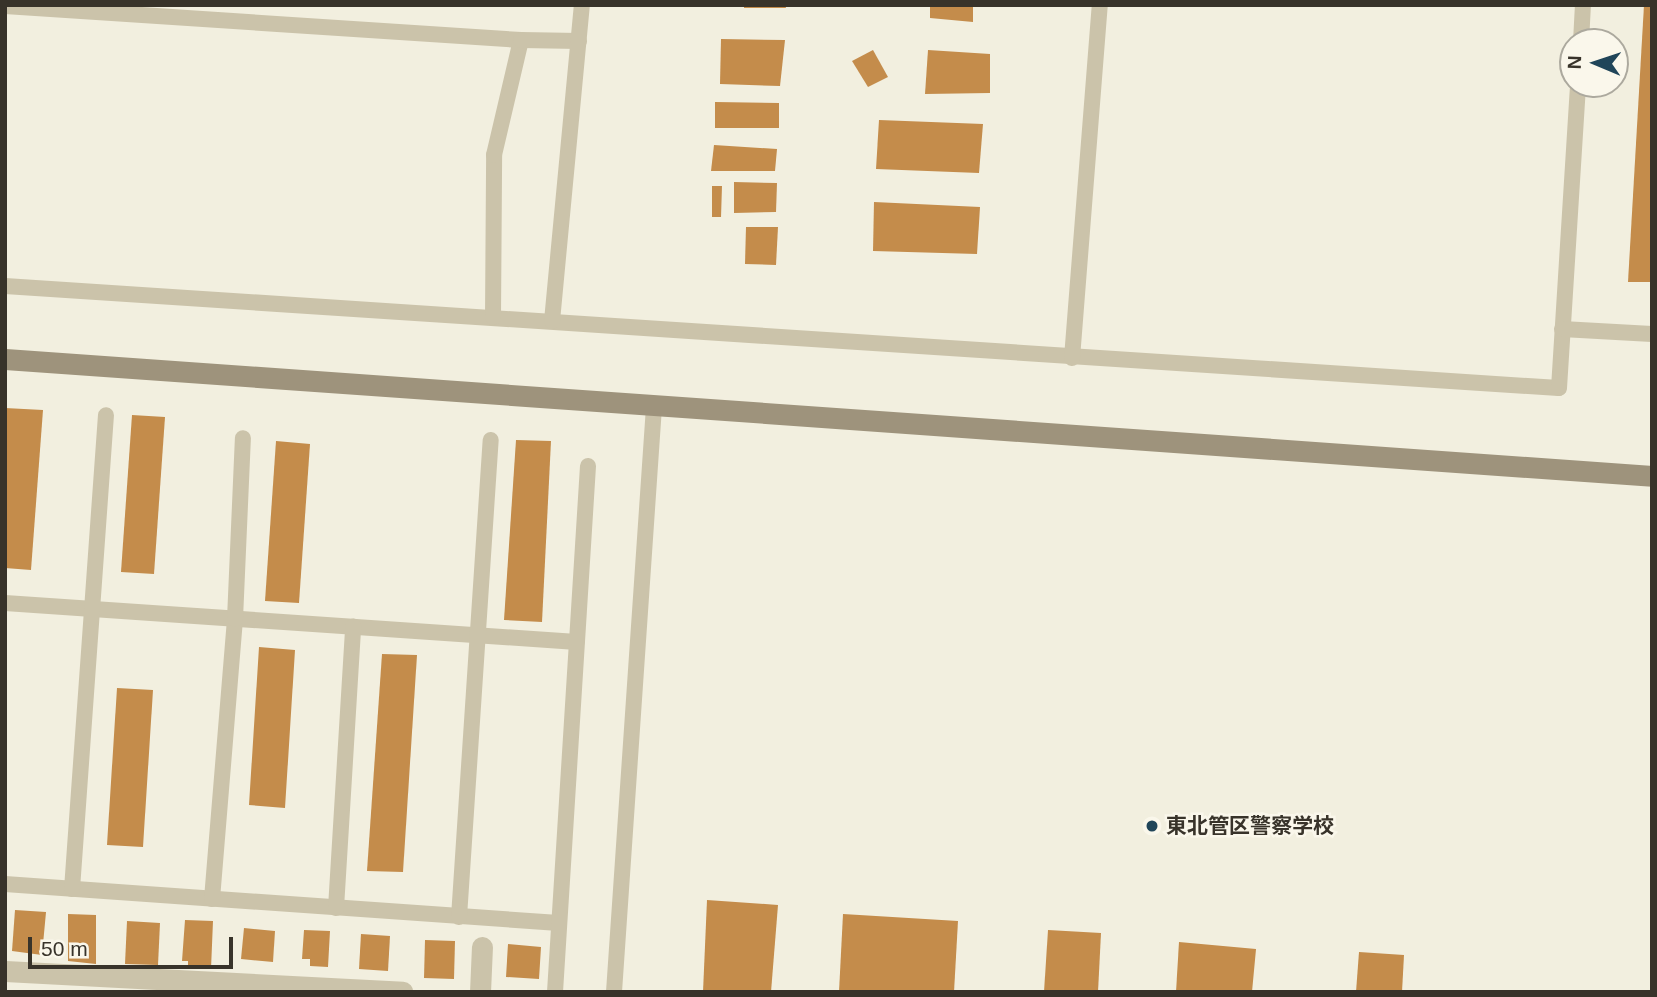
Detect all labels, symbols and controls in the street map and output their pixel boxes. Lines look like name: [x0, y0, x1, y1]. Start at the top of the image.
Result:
north arrow: [1559, 28, 1629, 98]
text: N: [1564, 55, 1585, 70]
place label: 東北管区警察学校: [1166, 813, 1334, 839]
marker: 東北管区警察学校: [1144, 818, 1160, 834]
scale bar: [32, 923, 236, 967]
text: 50 m: [41, 937, 88, 960]

